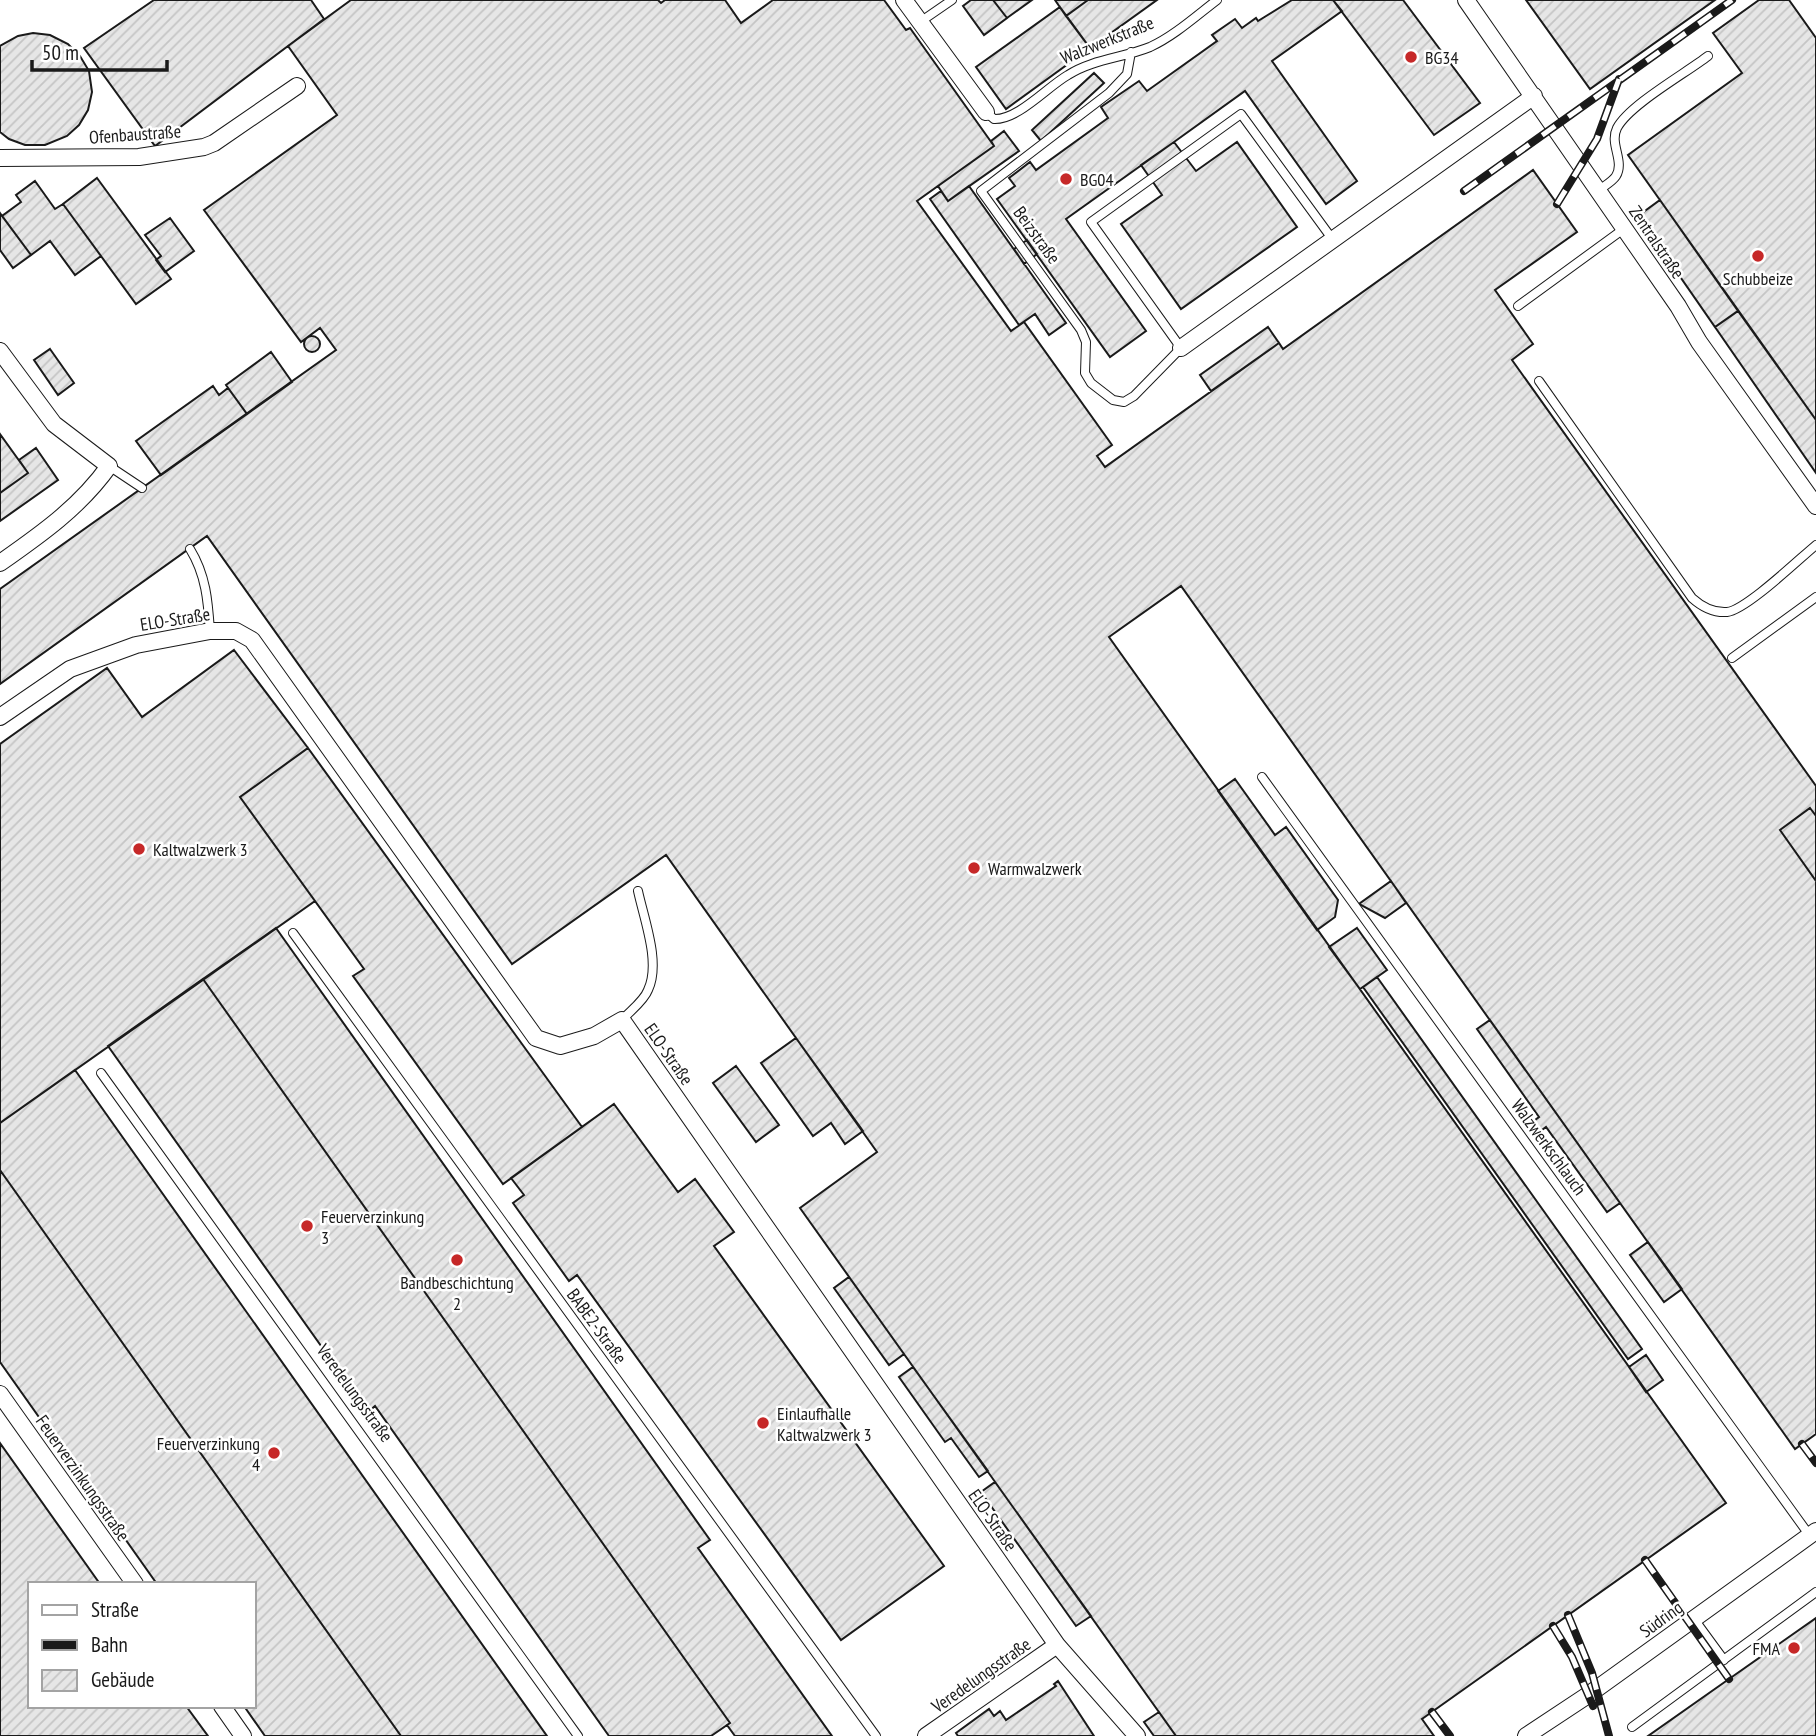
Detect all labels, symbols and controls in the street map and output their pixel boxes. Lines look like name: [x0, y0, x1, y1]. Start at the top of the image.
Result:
street label: Walzwerkstraße: [1057, 11, 1157, 69]
scale bar: [32, 28, 166, 72]
text: 50 m: [42, 39, 79, 66]
place label: BG34: [1425, 46, 1459, 69]
marker: BG34: [1403, 49, 1419, 65]
street label: Ofenbaustraße: [88, 119, 182, 149]
place label: BG04: [1080, 168, 1114, 191]
marker: BG04: [1058, 171, 1074, 187]
street label: Zentralstraße: [1624, 201, 1690, 283]
street label: Beizstraße: [1008, 202, 1066, 268]
marker: Schubbeize: [1750, 248, 1766, 264]
place label: Schubbeize: [1723, 267, 1793, 290]
street label: ELO-Straße: [138, 602, 212, 636]
place label: Kaltwalzwerk 3: [153, 838, 248, 861]
marker: Kaltwalzwerk 3: [131, 841, 147, 857]
place label: Warmwalzwerk: [988, 857, 1082, 880]
marker: Warmwalzwerk: [966, 860, 982, 876]
street label: ELO-Straße: [639, 1019, 699, 1089]
street label: Walzwerkschlauch: [1506, 1094, 1592, 1200]
place label: Feuerverzinkung 3: [321, 1205, 424, 1249]
marker: Feuerverzinkung 3: [299, 1218, 315, 1234]
marker: Bandbeschichtung 2: [449, 1252, 465, 1268]
place label: Bandbeschichtung 2: [400, 1271, 514, 1315]
street label: BABE2-Straße: [562, 1284, 632, 1368]
street label: Veredelungsstraße: [311, 1339, 398, 1447]
place label: Einlaufhalle Kaltwalzwerk 3: [777, 1402, 872, 1446]
street label: Feuerverzinkungsstraße: [31, 1411, 135, 1545]
marker: Einlaufhalle Kaltwalzwerk 3: [755, 1415, 771, 1431]
place label: Feuerverzinkung 4: [157, 1432, 260, 1476]
marker: Feuerverzinkung 4: [266, 1445, 282, 1461]
street label: ELO-Straße: [963, 1485, 1023, 1555]
legend: [28, 1582, 256, 1708]
text: Straße: [91, 1596, 139, 1623]
street label: Südring: [1635, 1596, 1687, 1642]
text: Bahn: [91, 1631, 128, 1658]
street label: Veredelungsstraße: [926, 1632, 1035, 1718]
place label: FMA: [1753, 1637, 1780, 1660]
marker: FMA: [1786, 1640, 1802, 1656]
text: Gebäude: [91, 1666, 154, 1693]

